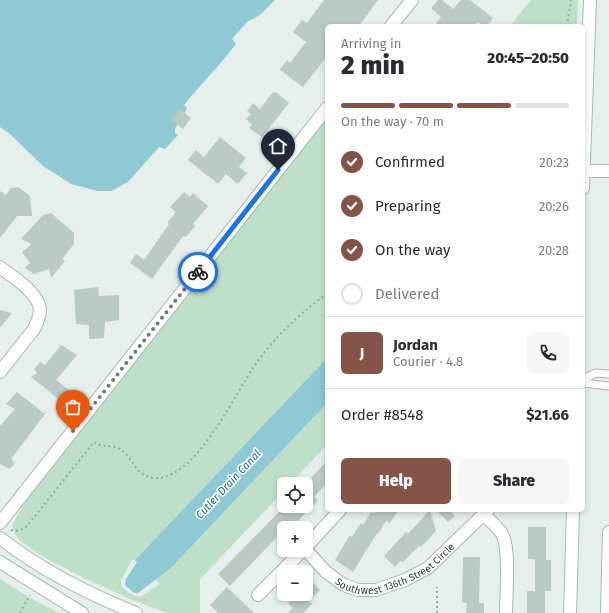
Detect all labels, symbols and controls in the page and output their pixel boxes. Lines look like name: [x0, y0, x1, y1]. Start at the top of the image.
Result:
text: Arriving in: [341, 36, 401, 51]
text: 20:45–20:50: [487, 49, 569, 67]
text: 2 min: [341, 50, 405, 81]
text: On the way · 70 m: [341, 114, 444, 129]
pin: [261, 129, 295, 170]
icon: home: [267, 135, 289, 157]
icon: check: [341, 151, 363, 173]
text: Confirmed: [375, 153, 445, 171]
text: 20:23: [539, 155, 569, 170]
icon: check: [341, 195, 363, 217]
text: Preparing: [375, 197, 440, 215]
text: 20:26: [539, 199, 569, 214]
icon: check: [341, 239, 363, 261]
text: On the way: [375, 241, 450, 259]
text: 20:28: [539, 243, 569, 258]
courier: [178, 252, 218, 292]
icon: bike: [187, 261, 209, 283]
text: Delivered: [375, 285, 439, 303]
button: phone: [527, 332, 569, 374]
text: Jordan: [393, 336, 438, 354]
text: J: [360, 344, 364, 362]
text: Courier · 4.8: [393, 354, 463, 369]
pin: [56, 390, 90, 431]
icon: bag: [62, 396, 84, 418]
text: Order #8548: [341, 406, 423, 424]
text: $21.66: [526, 406, 569, 424]
water label: Cutler Drain Canal: [193, 447, 264, 521]
button: Help: [341, 458, 451, 504]
button: Share: [459, 458, 569, 504]
map controls: [277, 477, 313, 601]
button: locate: [277, 477, 313, 513]
button: +: [277, 521, 313, 557]
street label: Southwest 136th Street Circle: [333, 541, 457, 598]
button: −: [277, 565, 313, 601]

